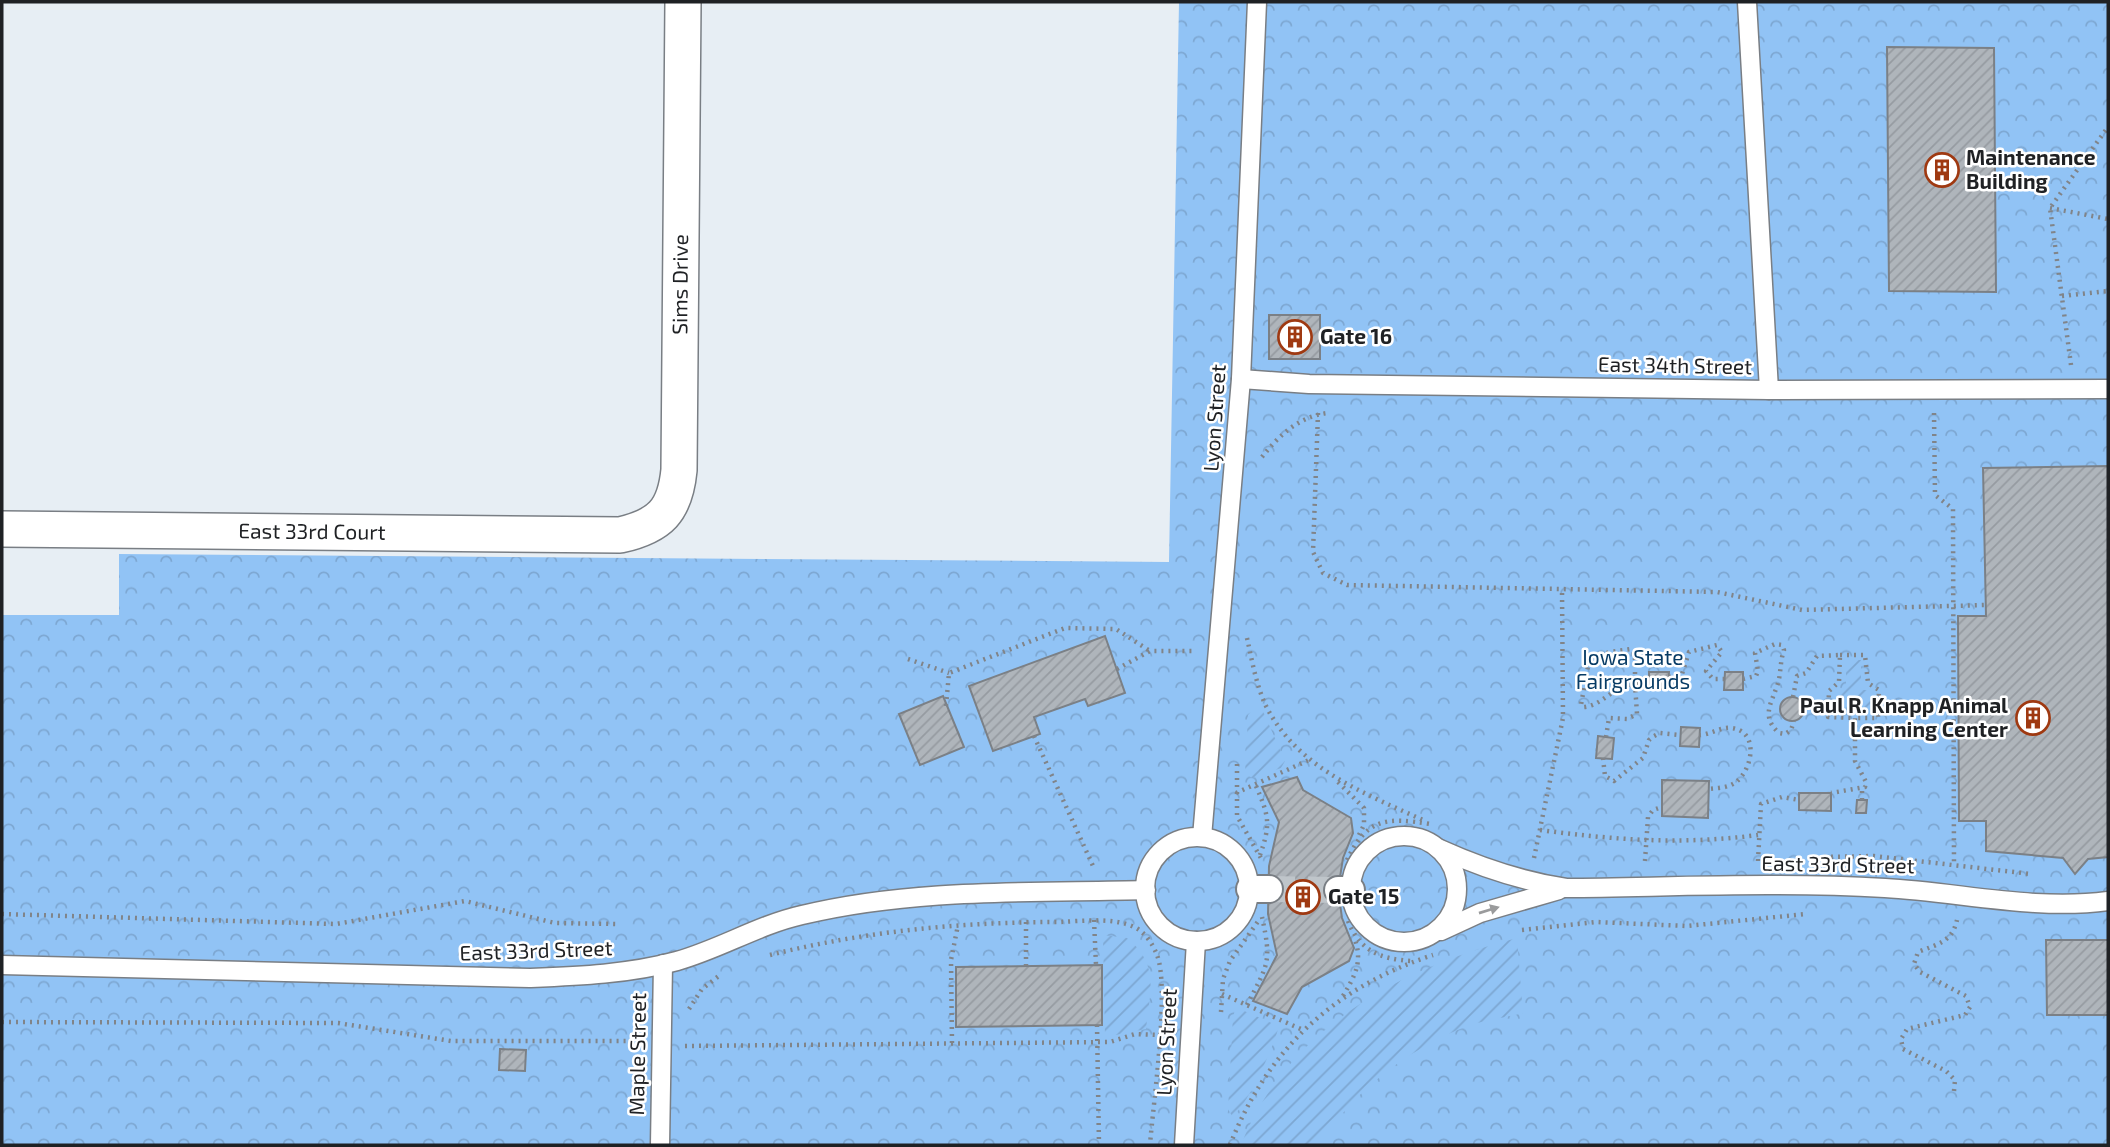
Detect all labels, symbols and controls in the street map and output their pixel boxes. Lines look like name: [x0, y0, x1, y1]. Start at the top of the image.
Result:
place label: Maintenance Building: [1966, 144, 2096, 193]
building icon: Maintenance Building: [1923, 151, 1961, 189]
street label: Sims Drive: [666, 234, 692, 335]
building icon: Gate 16: [1276, 318, 1314, 356]
place label: Gate 16: [1320, 323, 1392, 348]
street label: East 34th Street: [1598, 351, 1752, 378]
street label: Lyon Street: [1197, 363, 1230, 472]
street label: East 33rd Court: [238, 517, 386, 544]
park label: Iowa State Fairgrounds: [1576, 644, 1690, 693]
place label: Paul R. Knapp Animal Learning Center: [1800, 692, 2008, 741]
building icon: Paul R. Knapp Animal Learning Center: [2014, 699, 2052, 737]
street label: East 33rd Street: [1761, 850, 1915, 877]
building icon: Gate 15: [1284, 878, 1322, 916]
place label: Gate 15: [1328, 883, 1399, 908]
one-way arrow: [1479, 905, 1500, 915]
street label: East 33rd Street: [459, 934, 613, 965]
street label: Lyon Street: [1150, 988, 1181, 1096]
street label: Maple Street: [623, 992, 650, 1116]

